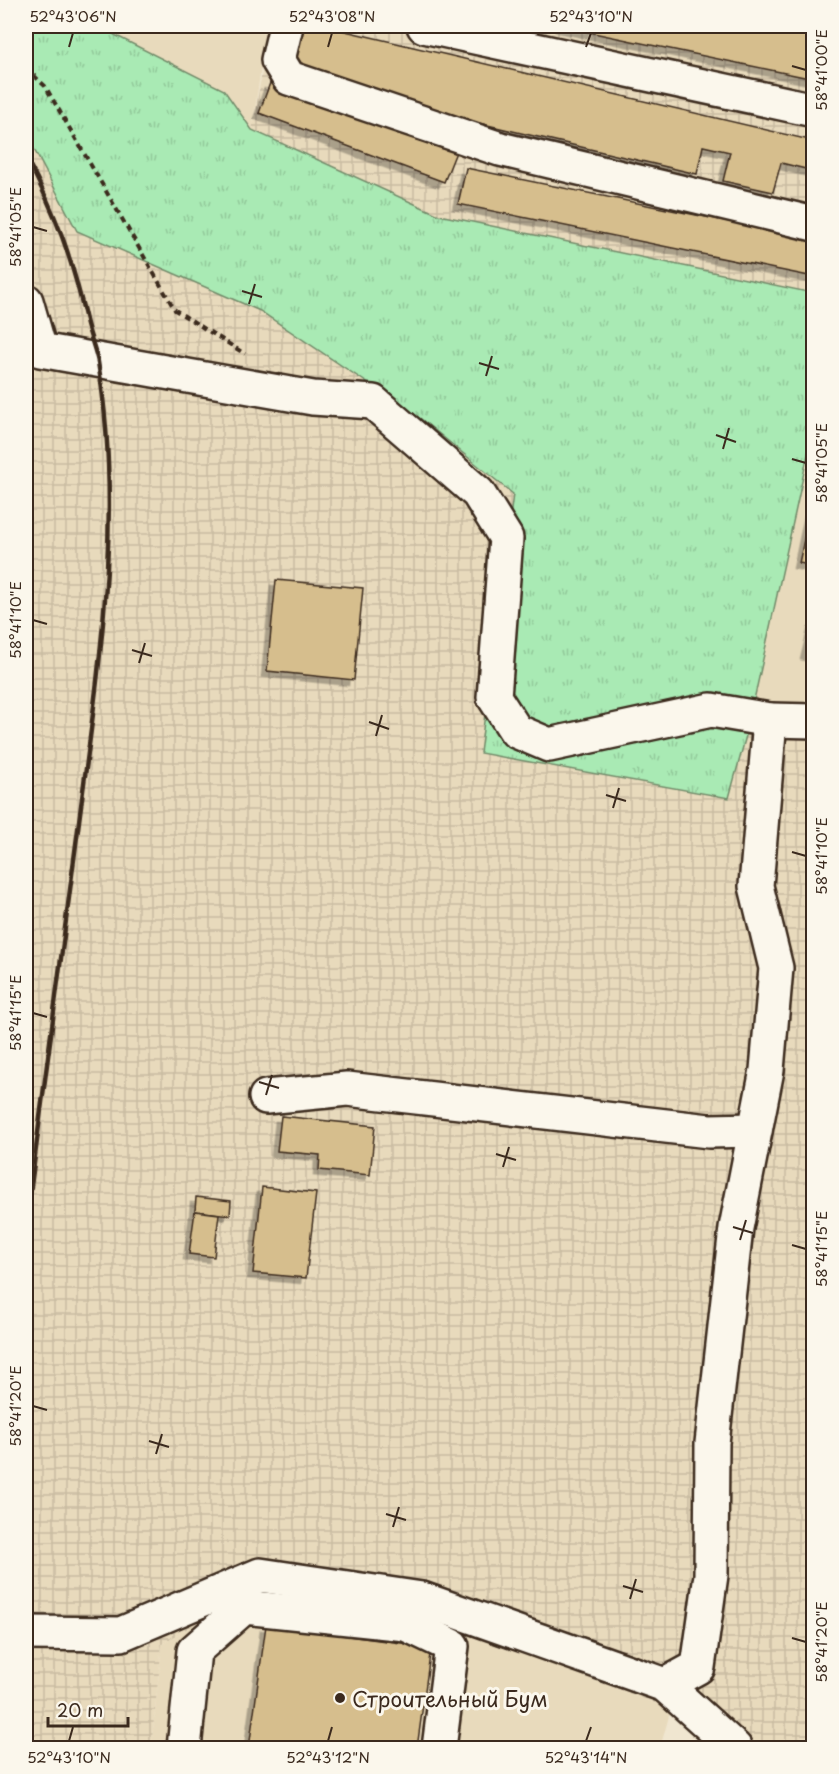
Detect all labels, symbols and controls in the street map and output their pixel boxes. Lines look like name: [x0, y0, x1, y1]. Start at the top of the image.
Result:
text: 52°43'06"N: [29, 4, 117, 27]
text: 52°43'08"N: [289, 4, 375, 27]
text: 52°43'10"N: [549, 4, 633, 27]
text: 58°41'00"E: [809, 29, 832, 111]
text: 58°41'05"E: [3, 187, 26, 267]
text: 58°41'05"E: [809, 423, 832, 503]
text: 58°41'10"E: [3, 581, 26, 659]
text: 58°41'10"E: [809, 817, 832, 895]
text: 58°41'15"E: [3, 975, 26, 1051]
text: 58°41'15"E: [809, 1211, 832, 1287]
text: 58°41'20"E: [3, 1365, 26, 1447]
text: 58°41'20"E: [809, 1601, 832, 1683]
place label: Строительный Бум: [352, 1682, 548, 1714]
scale bar: [48, 1690, 128, 1728]
marker: Строительный Бум: [333, 1691, 347, 1705]
text: 20 m: [57, 1696, 103, 1723]
text: 52°43'10"N: [27, 1745, 111, 1768]
text: 52°43'12"N: [286, 1745, 370, 1768]
text: 52°43'14"N: [544, 1745, 628, 1768]

